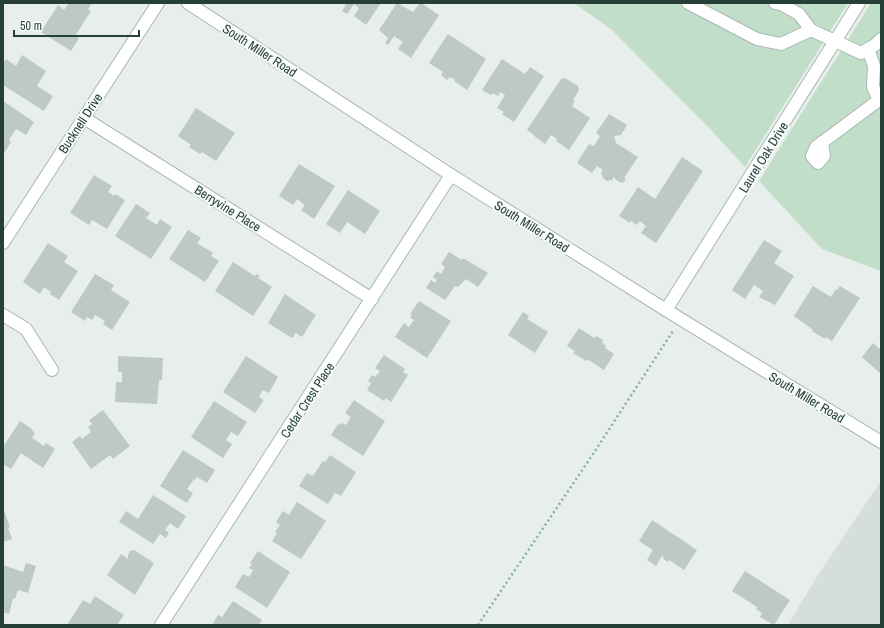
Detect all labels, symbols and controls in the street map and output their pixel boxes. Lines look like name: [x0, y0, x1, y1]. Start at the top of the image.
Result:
scale bar: [14, 12, 139, 38]
text: 50 m: [20, 18, 42, 34]
street label: South Miller Road: [219, 20, 300, 81]
street label: Bucknell Drive: [55, 90, 106, 157]
street label: Laurel Oak Drive: [735, 119, 792, 196]
street label: Berryvine Place: [191, 181, 264, 236]
street label: South Miller Road: [491, 197, 572, 256]
street label: Cedar Crest Place: [277, 359, 338, 441]
street label: South Miller Road: [766, 368, 848, 427]

